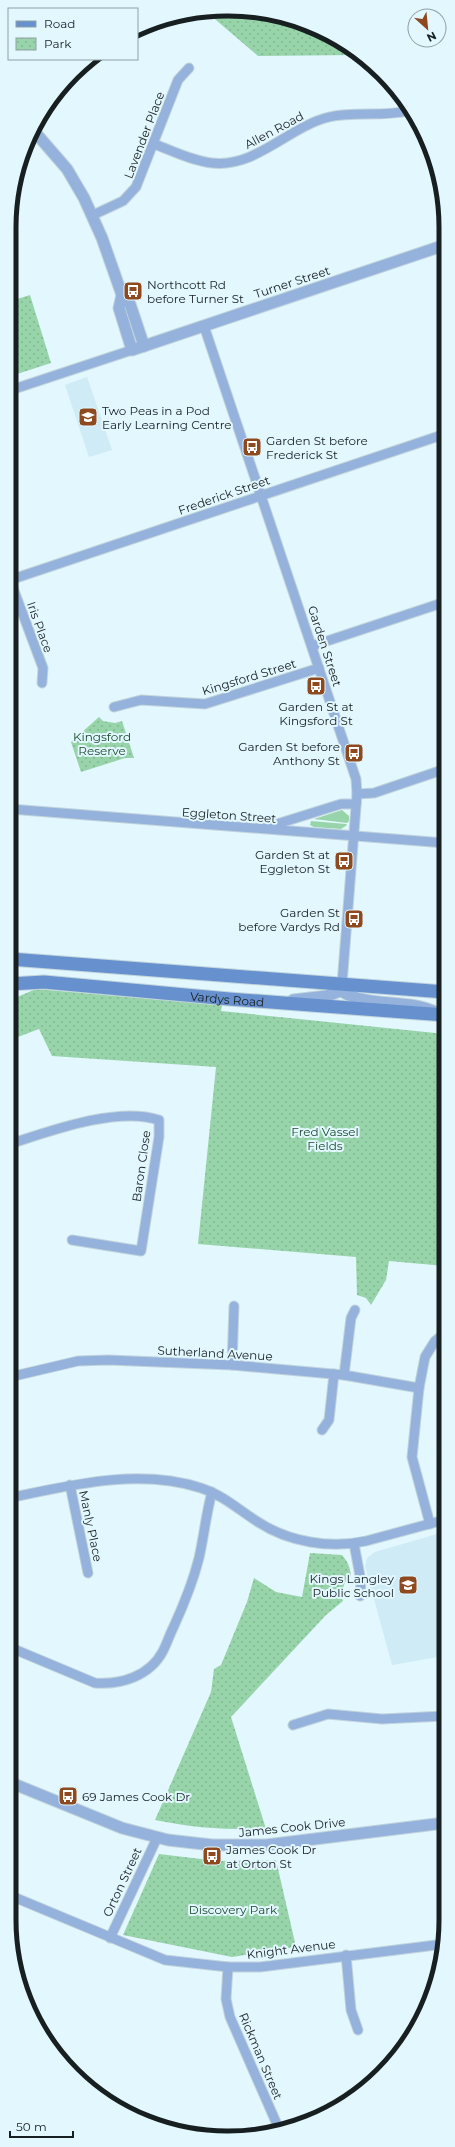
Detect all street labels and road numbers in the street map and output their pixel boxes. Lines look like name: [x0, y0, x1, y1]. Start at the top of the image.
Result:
street label: Lavender Place: [121, 89, 167, 181]
street label: Allen Road: [242, 108, 306, 152]
street label: Turner Street: [252, 263, 332, 301]
street label: Frederick Street: [176, 472, 272, 518]
street label: Iris Place: [24, 599, 56, 655]
street label: Garden Street: [305, 604, 345, 688]
street label: Kingsford Street: [200, 656, 298, 698]
street label: Eggleton Street: [181, 804, 277, 826]
street label: Vardys Road: [189, 988, 265, 1009]
street label: Baron Close: [129, 1129, 153, 1203]
street label: Sutherland Avenue: [157, 1342, 273, 1364]
street label: Manly Place: [76, 1489, 106, 1563]
street label: James Cook Drive: [237, 1814, 346, 1840]
street label: Orton Street: [99, 1845, 145, 1919]
street label: Knight Avenue: [246, 1936, 336, 1962]
street label: Rickman Street: [236, 2010, 286, 2102]

